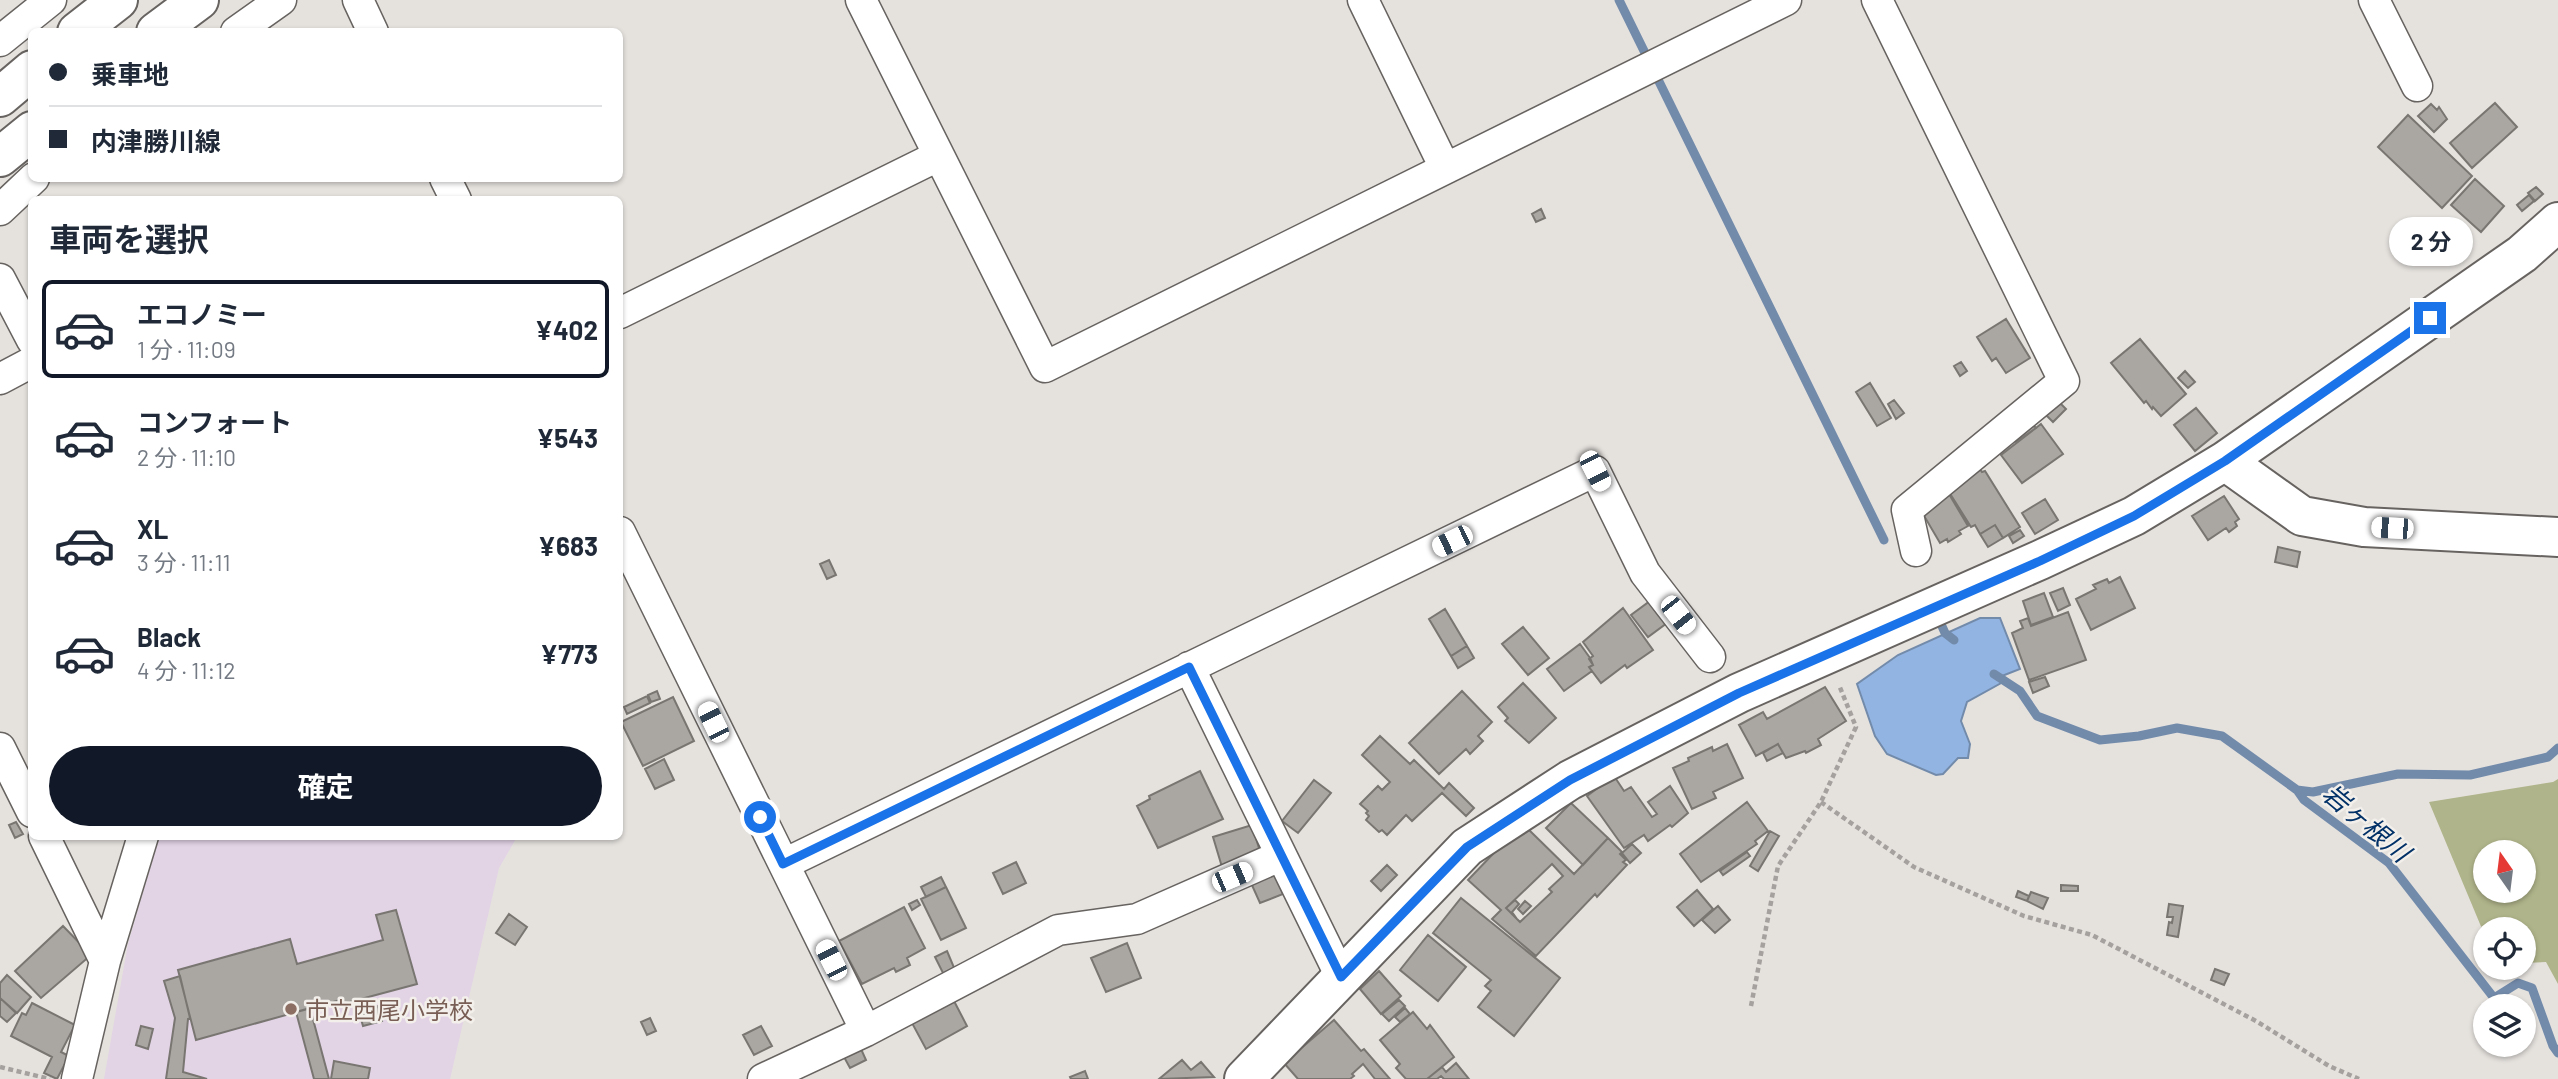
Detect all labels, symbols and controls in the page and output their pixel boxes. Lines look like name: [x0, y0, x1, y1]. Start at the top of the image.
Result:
text: 乗車地: [91, 58, 169, 89]
text: 内津勝川線: [91, 125, 221, 156]
callout: 2 分: [2388, 216, 2472, 266]
text: 車両を選択: [49, 219, 209, 257]
text: 2 分: [2411, 227, 2451, 255]
icon: car: [53, 298, 116, 361]
text: エコノミー: [137, 298, 267, 329]
route end: [2414, 302, 2446, 334]
text: ¥402: [535, 314, 598, 345]
text: 1 分 · 11:09: [137, 335, 236, 363]
icon: car: [53, 406, 116, 469]
text: コンフォート: [137, 406, 292, 437]
text: ¥543: [536, 422, 598, 453]
text: 2 分 · 11:10: [137, 443, 236, 471]
car: [1577, 448, 1614, 494]
text: XL: [137, 513, 168, 544]
icon: car: [53, 514, 116, 577]
car: [2371, 516, 2414, 540]
car: [1429, 522, 1476, 560]
text: ¥683: [538, 530, 598, 561]
text: 3 分 · 11:11: [137, 548, 231, 576]
car: [1657, 592, 1700, 638]
text: Black: [137, 621, 201, 652]
icon: car: [53, 622, 116, 685]
text: ¥773: [540, 638, 598, 669]
text: 4 分 · 11:12: [137, 656, 236, 684]
car: [695, 699, 732, 745]
button: 確定: [49, 746, 602, 826]
water label: 岩ヶ根川: [2317, 777, 2419, 869]
route start: [744, 801, 776, 833]
north arrow: [2473, 840, 2536, 903]
map controls: [2473, 840, 2536, 1057]
car: [1209, 859, 1256, 895]
button: locate: [2473, 917, 2536, 980]
car: [813, 937, 850, 983]
button: layers: [2473, 994, 2536, 1057]
place label: 市立西尾小学校: [305, 995, 473, 1024]
marker: 市立西尾小学校: [283, 1001, 299, 1017]

